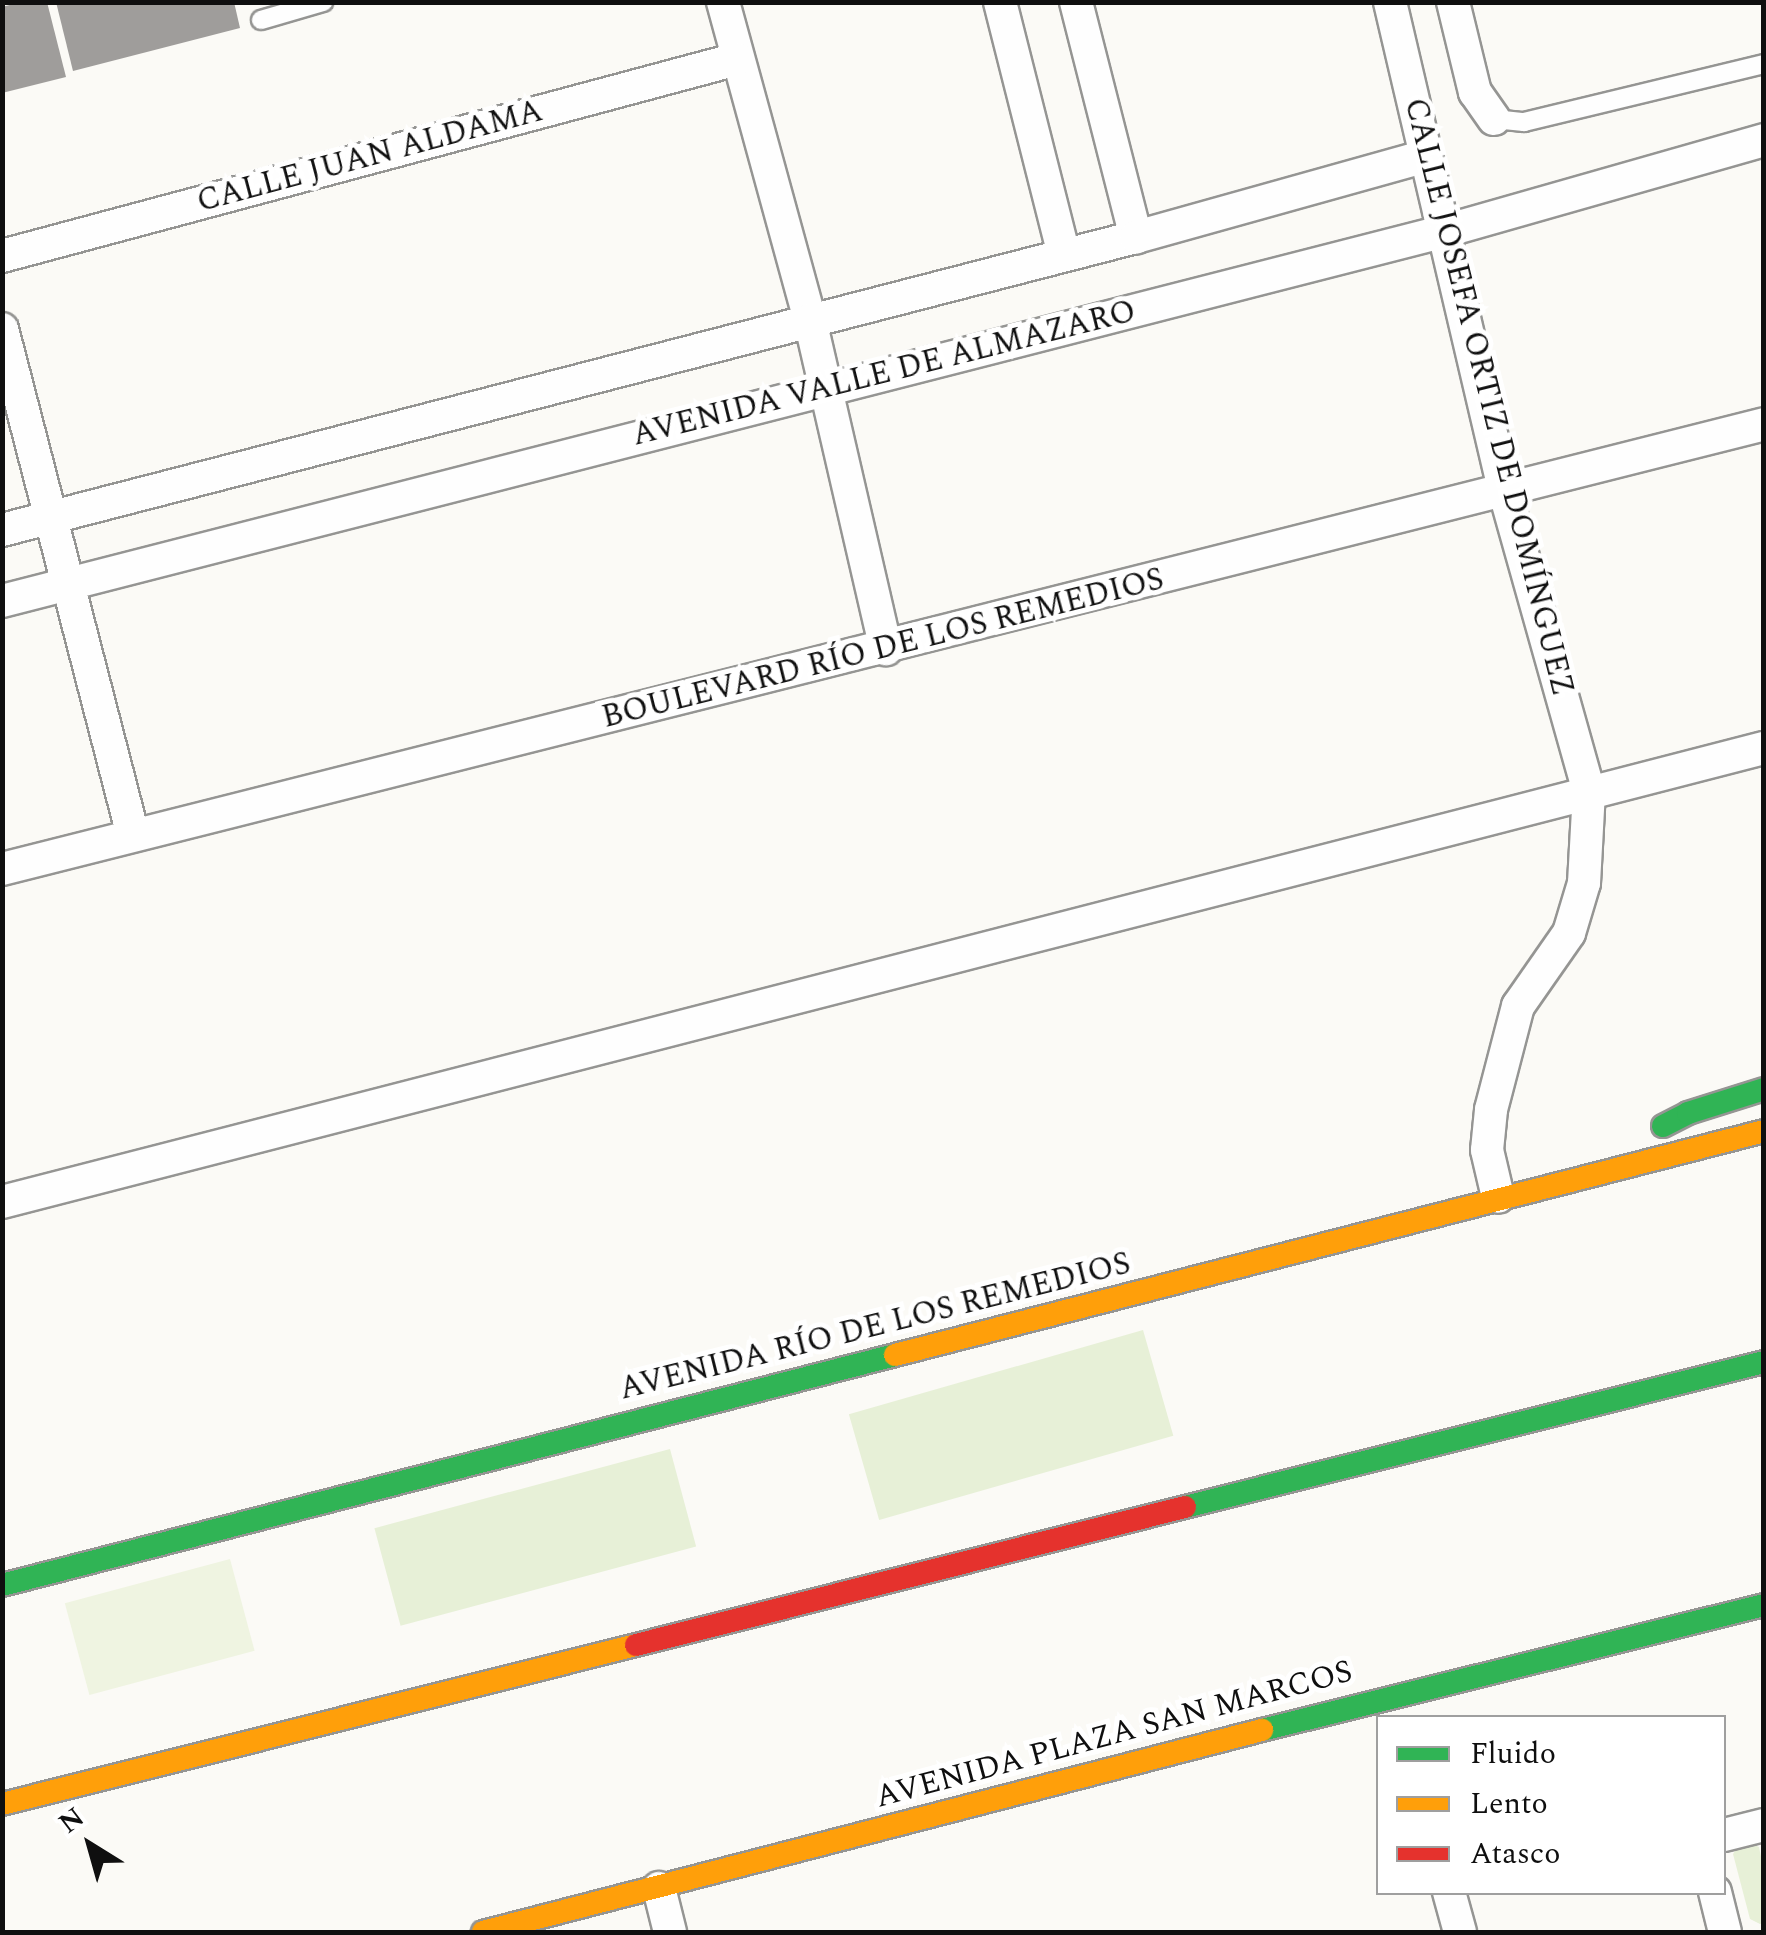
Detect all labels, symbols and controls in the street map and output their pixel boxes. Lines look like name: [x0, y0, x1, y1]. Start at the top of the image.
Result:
street label: CALLE JUAN ALDAMA: [193, 92, 547, 222]
street label: CALLE JOSEFA ORTIZ DE DOMÍNGUEZ: [1395, 94, 1581, 700]
street label: AVENIDA VALLE DE ALMAZARO: [628, 293, 1140, 455]
street label: BOULEVARD RÍO DE LOS REMEDIOS: [598, 560, 1168, 738]
street label: AVENIDA RÍO DE LOS REMEDIOS: [615, 1245, 1135, 1409]
street label: AVENIDA PLAZA SAN MARCOS: [871, 1653, 1357, 1817]
legend: [1376, 1715, 1726, 1895]
text: Fluido: [1470, 1731, 1556, 1777]
text: Lento: [1470, 1781, 1548, 1827]
north arrow: [40, 1795, 140, 1895]
text: N: [50, 1797, 94, 1845]
text: Atasco: [1470, 1831, 1560, 1877]

